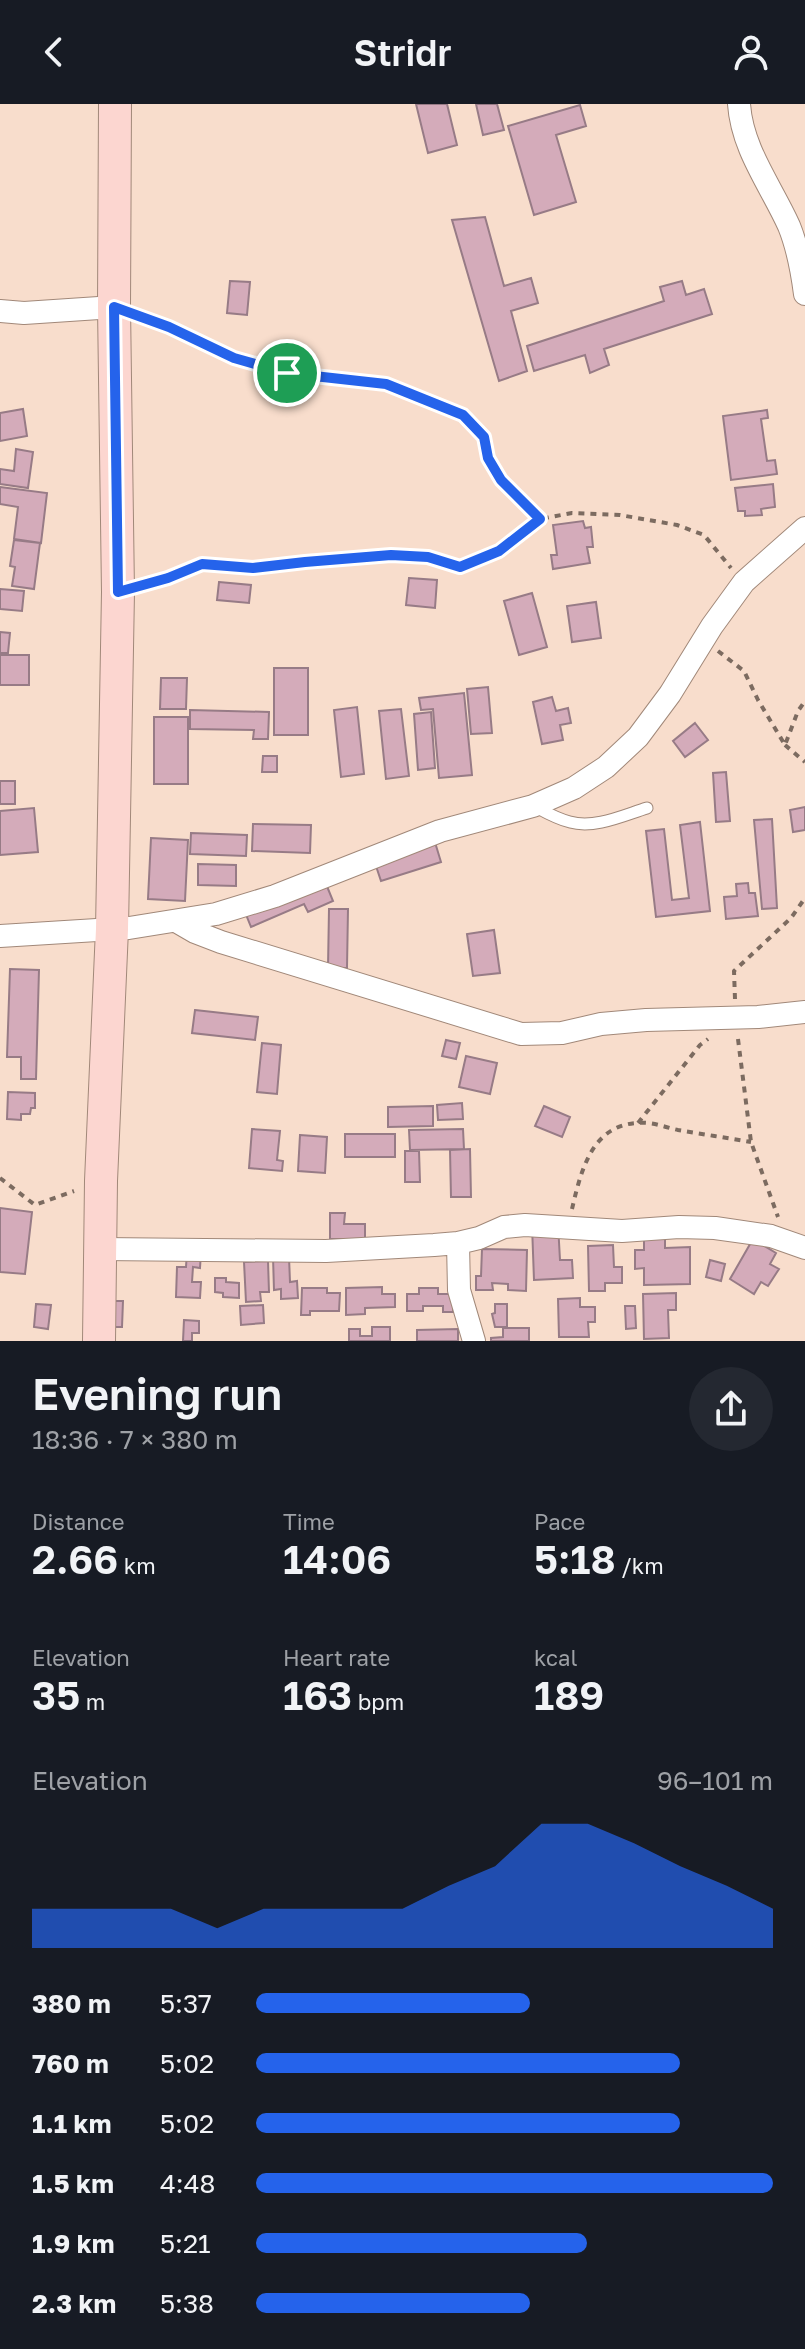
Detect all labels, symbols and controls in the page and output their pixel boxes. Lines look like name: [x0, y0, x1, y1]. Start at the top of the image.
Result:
icon: back: [32, 30, 76, 74]
icon: person: [729, 30, 773, 74]
text: Stridr: [353, 31, 452, 74]
pin: [253, 339, 321, 407]
icon: arrive: [265, 351, 309, 395]
text: Evening run: [32, 1367, 282, 1420]
button: share: [689, 1367, 773, 1451]
text: 18:36 · 7 × 380 m: [32, 1424, 238, 1455]
text: Distance: [32, 1508, 124, 1535]
text: Time: [283, 1508, 335, 1535]
text: Pace: [534, 1508, 585, 1535]
text: 2.66: [32, 1535, 118, 1583]
text: 14:06: [283, 1535, 391, 1583]
text: 5:18: [534, 1535, 616, 1583]
text: km: [118, 1552, 156, 1579]
text: /km: [616, 1552, 664, 1579]
text: Elevation: [32, 1644, 130, 1671]
text: Heart rate: [283, 1644, 390, 1671]
text: kcal: [534, 1644, 577, 1671]
text: 35: [32, 1671, 80, 1719]
text: 163: [283, 1671, 352, 1719]
text: 189: [534, 1671, 604, 1719]
text: m: [80, 1688, 105, 1715]
text: bpm: [352, 1688, 404, 1715]
text: Elevation: [32, 1765, 148, 1796]
text: 96–101 m: [657, 1765, 773, 1796]
text: 380 m: [32, 1988, 111, 2019]
text: 5:37: [160, 1988, 212, 2019]
text: 760 m: [32, 2048, 109, 2079]
text: 5:02: [160, 2048, 214, 2079]
text: 1.1 km: [32, 2108, 111, 2139]
text: 5:02: [160, 2108, 214, 2139]
text: 1.5 km: [32, 2168, 114, 2199]
text: 4:48: [160, 2168, 215, 2199]
text: 1.9 km: [32, 2228, 115, 2259]
text: 5:21: [160, 2228, 211, 2259]
text: 2.3 km: [32, 2288, 116, 2319]
text: 5:38: [160, 2288, 214, 2319]

